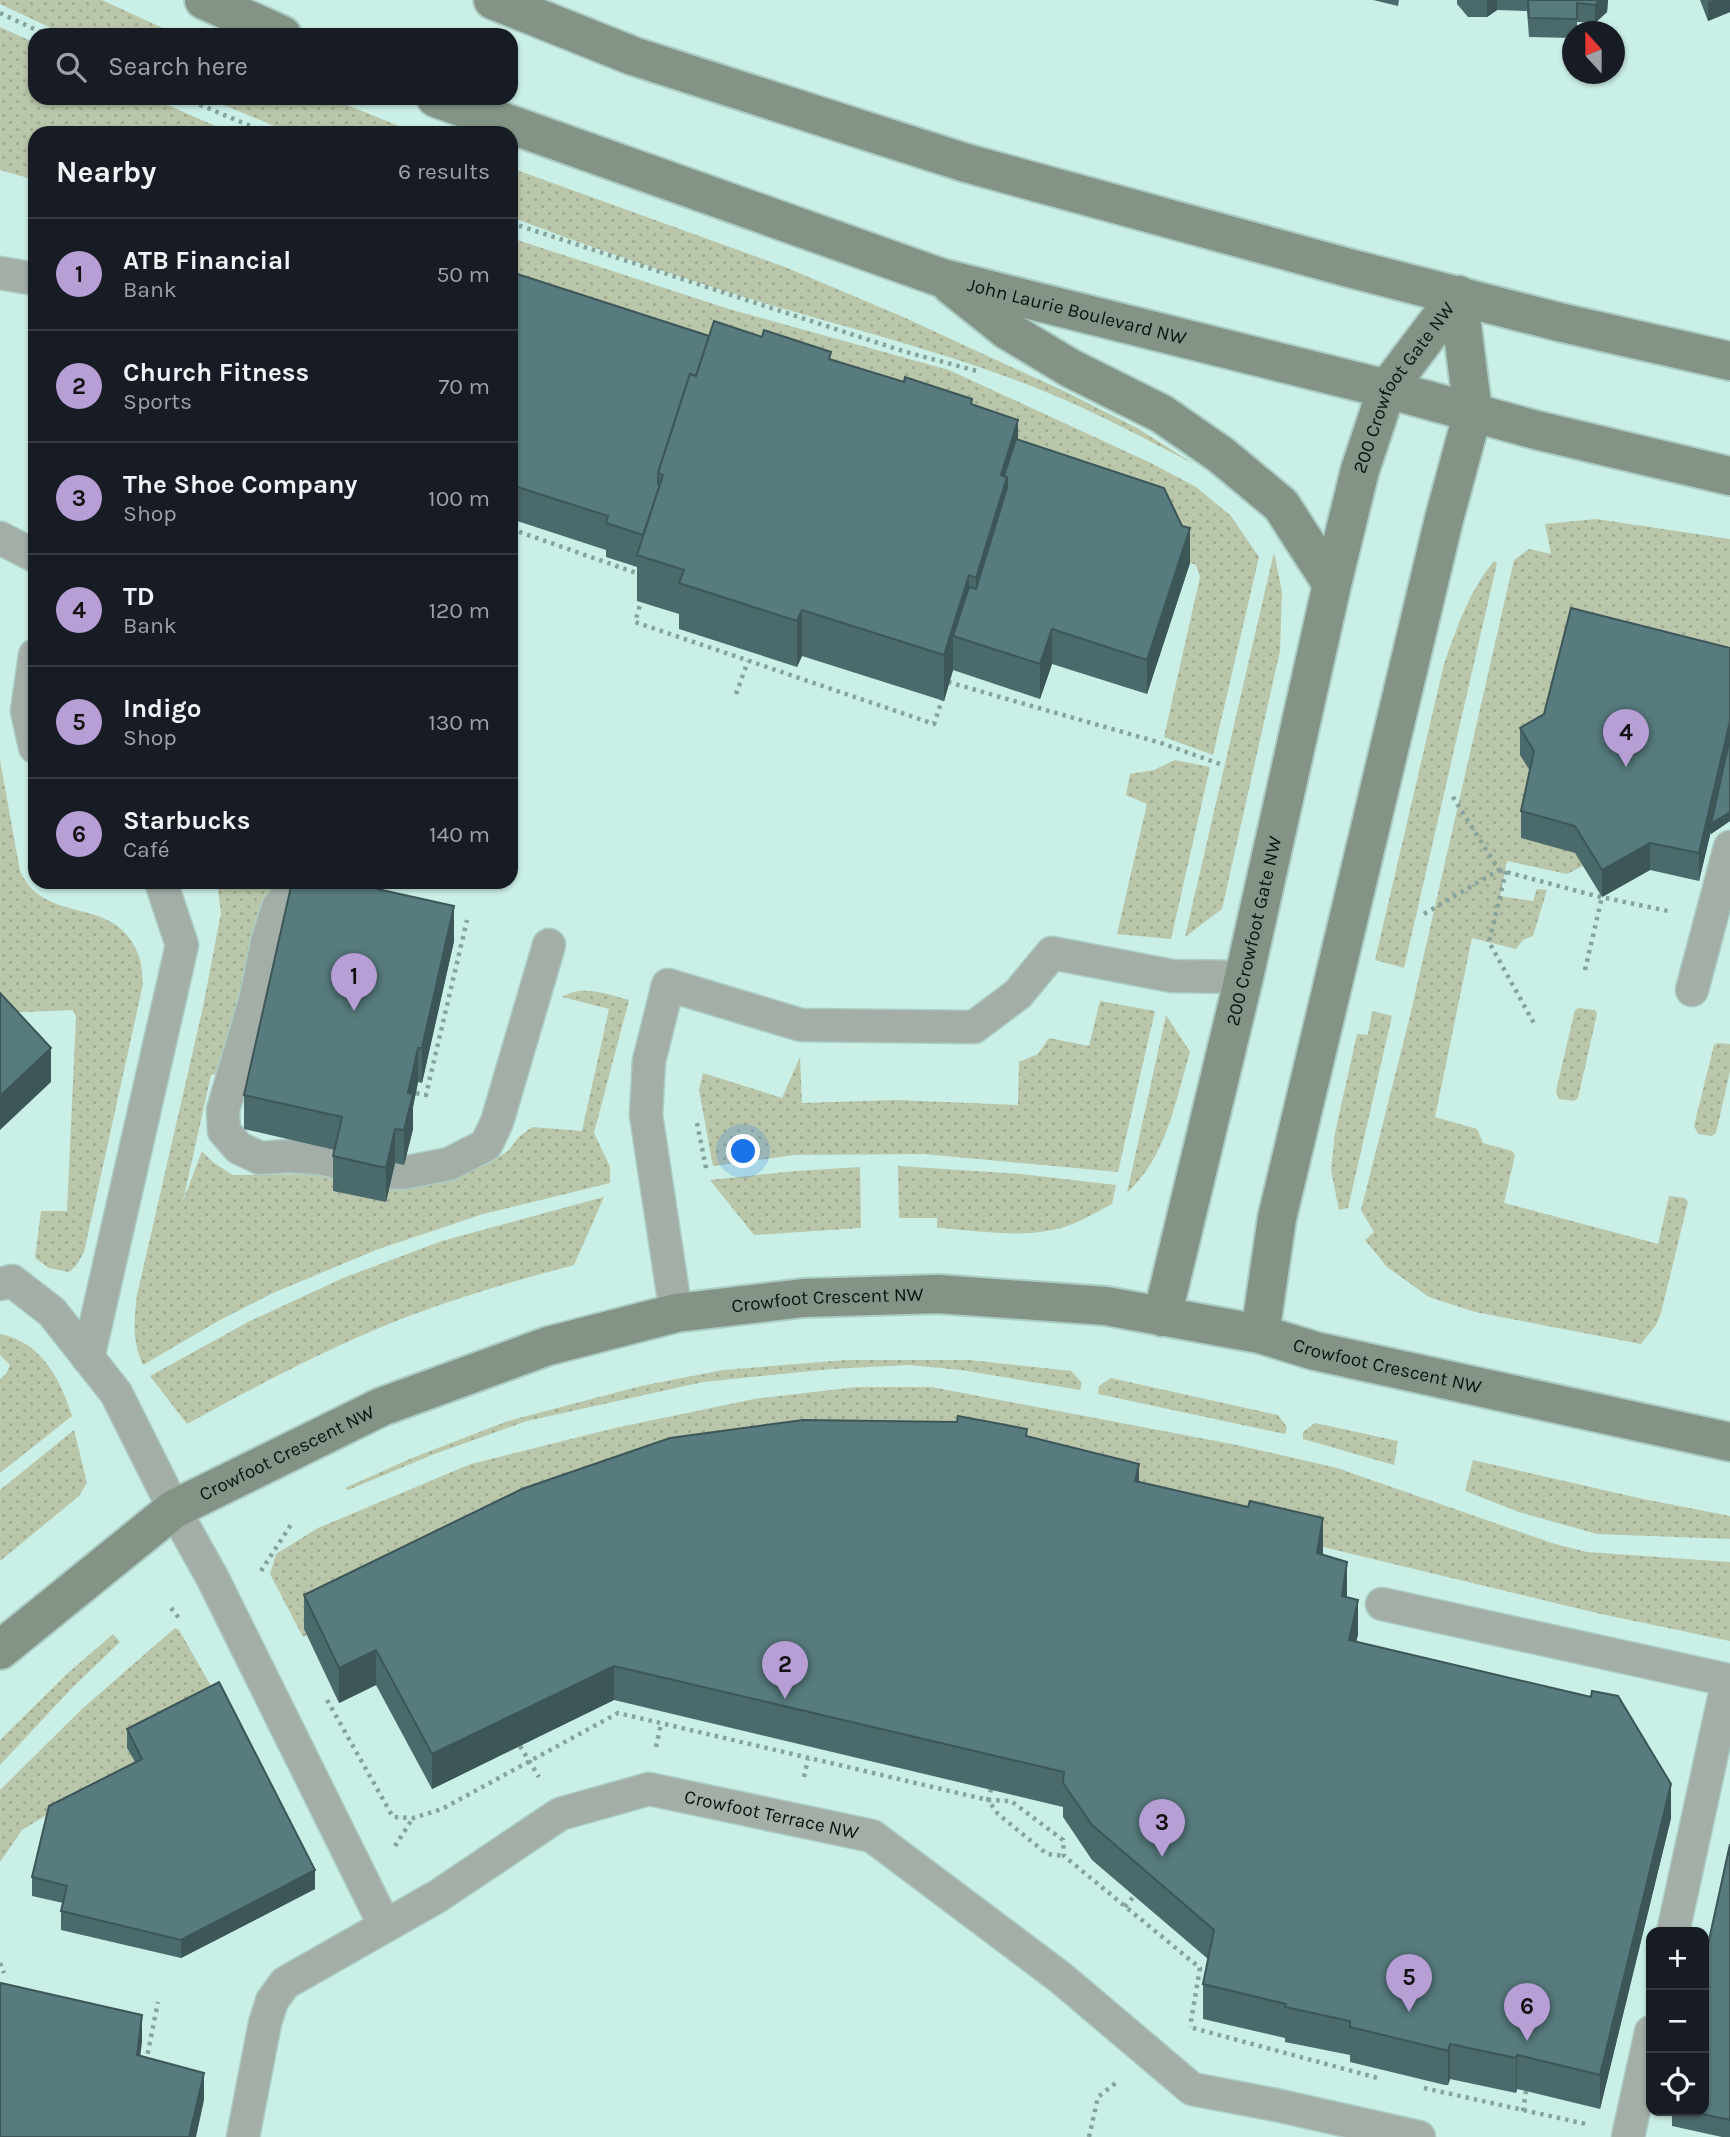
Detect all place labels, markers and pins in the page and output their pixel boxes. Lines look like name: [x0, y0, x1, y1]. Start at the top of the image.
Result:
pin: 4: [1603, 709, 1649, 767]
pin: 1: [331, 953, 377, 1011]
pin: 2: [762, 1641, 808, 1699]
pin: 3: [1139, 1799, 1185, 1857]
pin: 5: [1386, 1954, 1432, 2012]
pin: 6: [1504, 1983, 1550, 2041]

